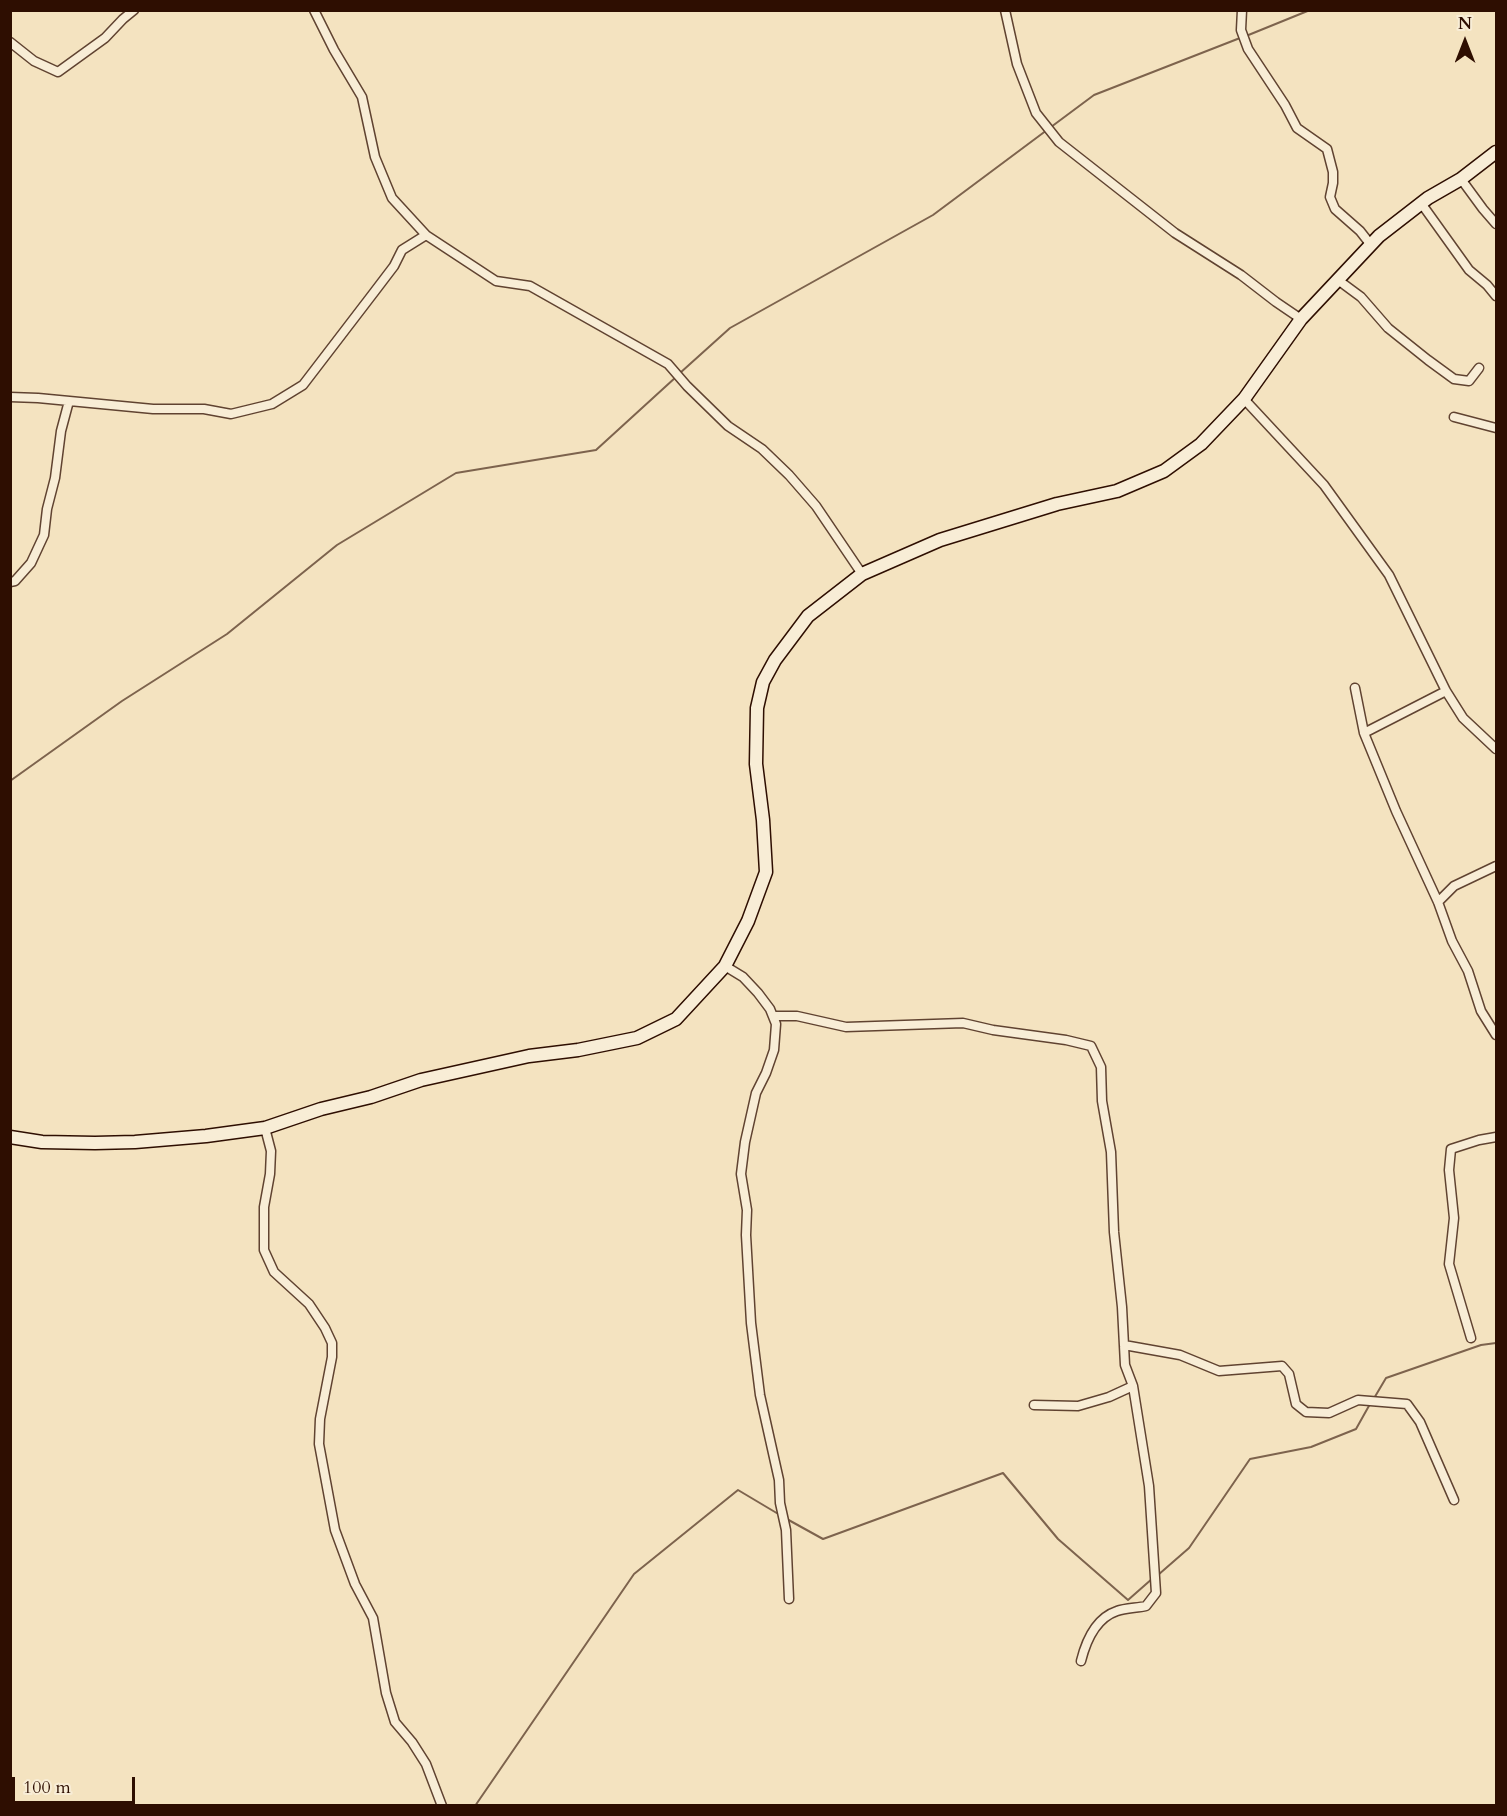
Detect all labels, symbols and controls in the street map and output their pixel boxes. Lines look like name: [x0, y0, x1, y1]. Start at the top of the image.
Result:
north arrow: [1435, 12, 1495, 72]
text: N: [1458, 13, 1472, 35]
scale bar: [15, 1765, 138, 1803]
text: 100 m: [23, 1775, 71, 1800]

